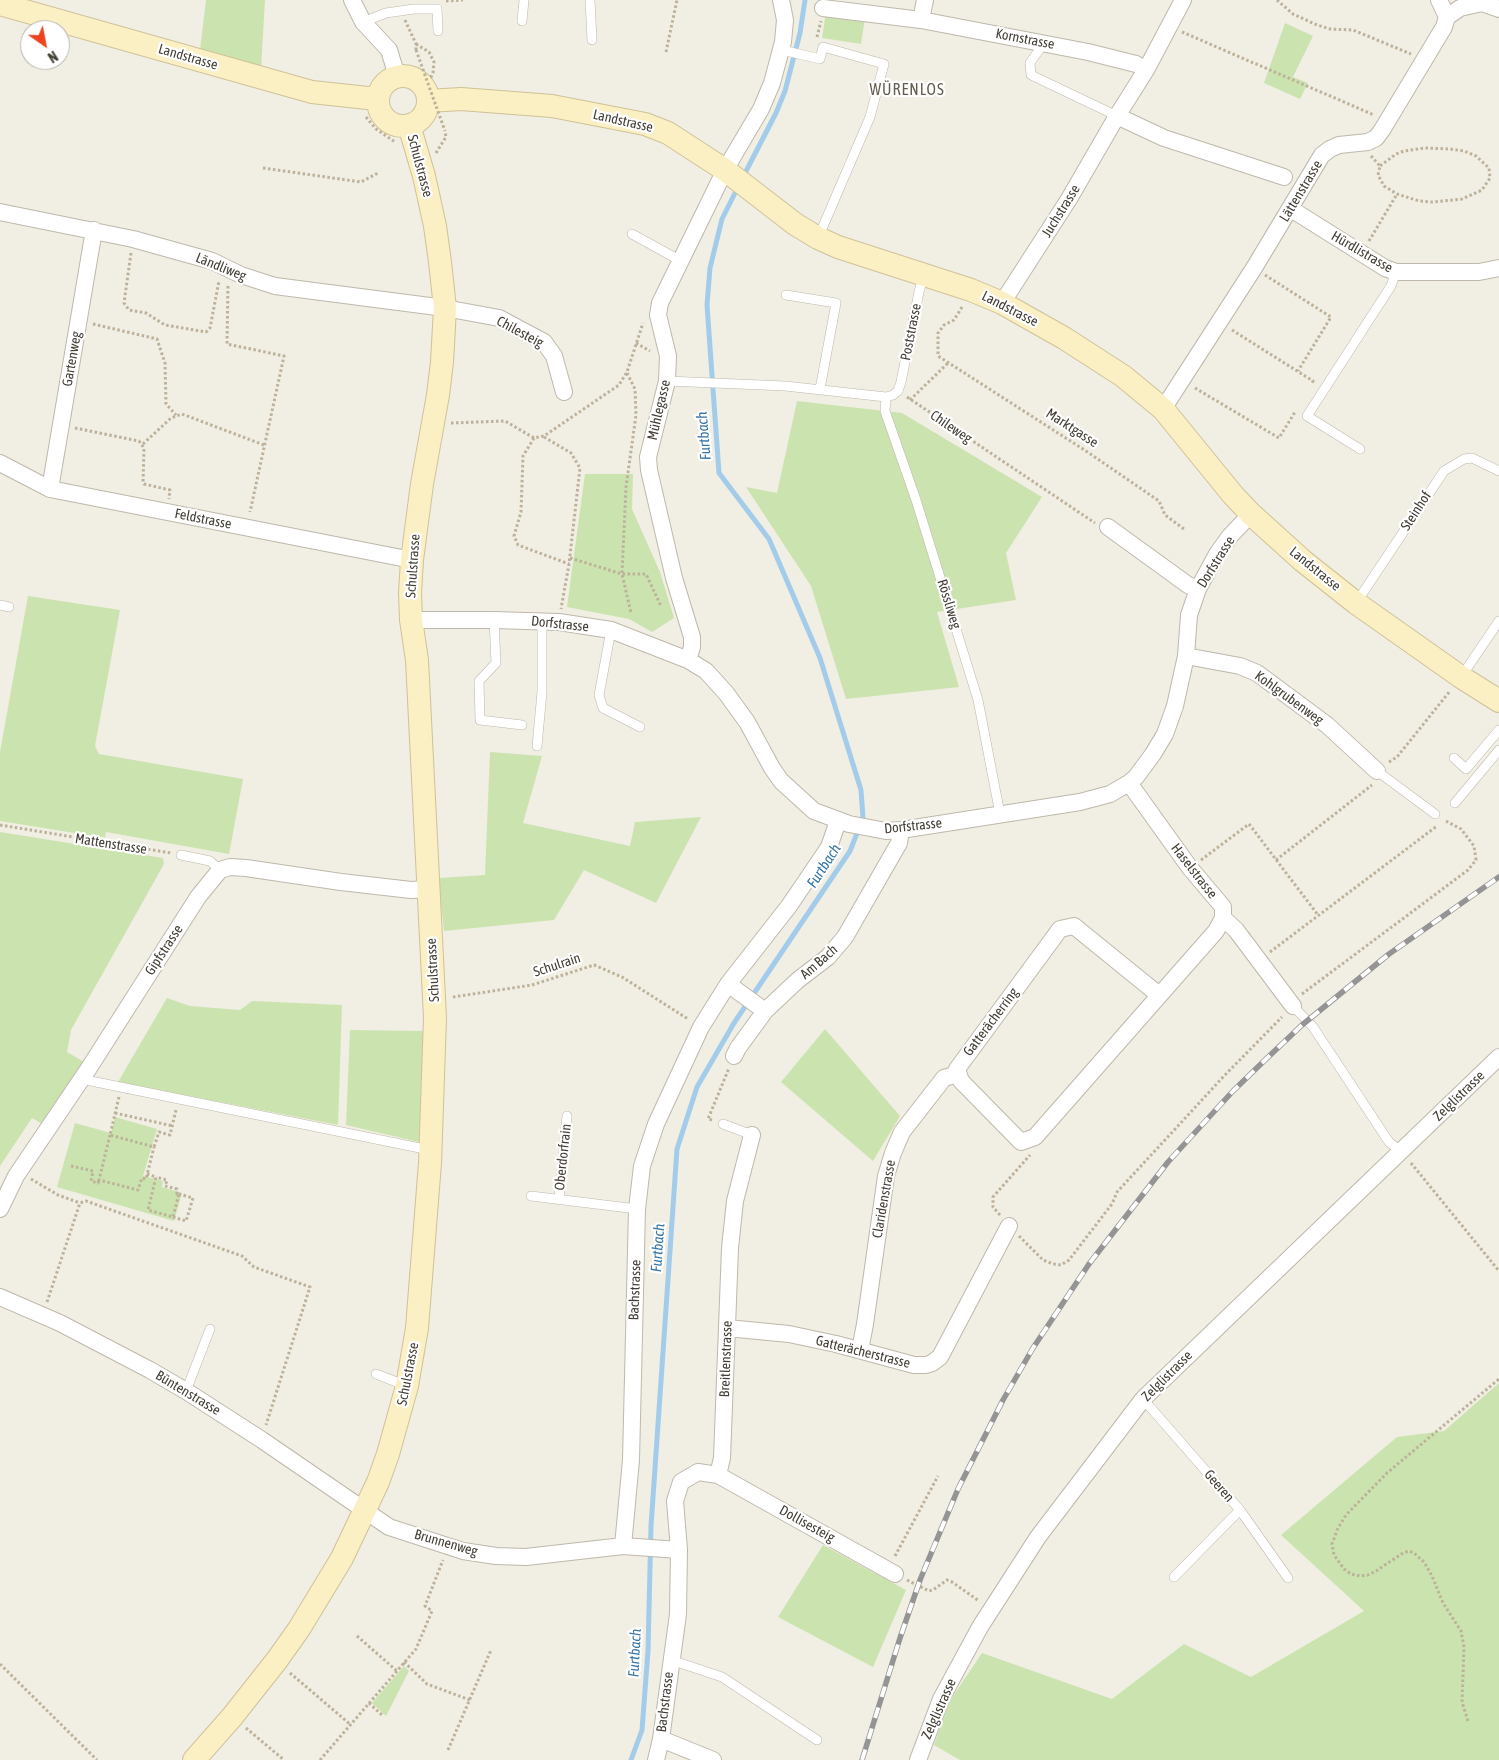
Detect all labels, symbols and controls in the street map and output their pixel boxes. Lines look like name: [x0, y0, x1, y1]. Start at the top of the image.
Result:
north arrow: [20, 20, 70, 70]
street label: Kornstrasse: [994, 25, 1056, 53]
street label: Landstrasse: [156, 41, 220, 73]
text: N: [45, 48, 60, 66]
district label: WÜRENLOS: [868, 80, 946, 100]
street label: Landstrasse: [591, 106, 655, 136]
street label: Schulstrasse: [404, 133, 436, 199]
street label: Lättenstrasse: [1276, 157, 1326, 225]
street label: Juchstrasse: [1038, 182, 1084, 240]
street label: Hürdlistrasse: [1328, 228, 1396, 276]
street label: Ländliweg: [193, 249, 249, 285]
street label: Landstrasse: [979, 288, 1041, 330]
street label: Poststrasse: [897, 302, 925, 362]
street label: Chilesteig: [494, 313, 546, 351]
street label: Gartenweg: [59, 330, 85, 388]
street label: Mühlegasse: [644, 378, 674, 442]
street label: Marktgasse: [1043, 405, 1101, 451]
street label: Chileweg: [927, 407, 975, 447]
water label: Furtbach: [693, 411, 715, 461]
street label: Steinhof: [1397, 488, 1435, 534]
street label: Feldstrasse: [173, 505, 233, 533]
street label: Dorfstrasse: [1194, 533, 1238, 591]
street label: Schulstrasse: [402, 534, 424, 598]
street label: Landstrasse: [1286, 543, 1344, 595]
street label: Rössliweg: [934, 577, 964, 631]
street label: Dorfstrasse: [530, 613, 590, 635]
street label: Kohlgrubenweg: [1251, 667, 1327, 729]
street label: Dorfstrasse: [883, 815, 943, 837]
street label: Mattenstrasse: [74, 830, 148, 858]
street label: Haselstrasse: [1167, 840, 1221, 902]
water label: Furtbach: [803, 841, 845, 891]
street label: Gipfstrasse: [142, 922, 186, 978]
street label: Schulstrasse: [423, 938, 443, 1002]
street label: Am Bach: [797, 941, 841, 983]
street label: Schulrain: [531, 949, 583, 981]
street label: Gatterächerring: [960, 985, 1022, 1059]
street label: Zelglistrasse: [1430, 1067, 1488, 1125]
street label: Oberdorfrain: [551, 1123, 575, 1191]
street label: Claridenstrasse: [869, 1159, 899, 1239]
water label: Furtbach: [647, 1223, 669, 1273]
street label: Bachstrasse: [626, 1259, 644, 1321]
street label: Breitlenstrasse: [716, 1320, 736, 1398]
street label: Gatterächerstrasse: [814, 1332, 912, 1372]
street label: Schulstrasse: [394, 1341, 422, 1407]
street label: Zelglistrasse: [1138, 1347, 1196, 1405]
street label: Büntenstrasse: [152, 1367, 224, 1419]
street label: Geeren: [1200, 1466, 1238, 1506]
street label: Dollisesteig: [776, 1502, 838, 1546]
street label: Brunnenweg: [413, 1526, 479, 1560]
water label: Furtbach: [625, 1628, 645, 1678]
street label: Bachstrasse: [653, 1671, 677, 1733]
street label: Zelglistrasse: [918, 1676, 960, 1742]

